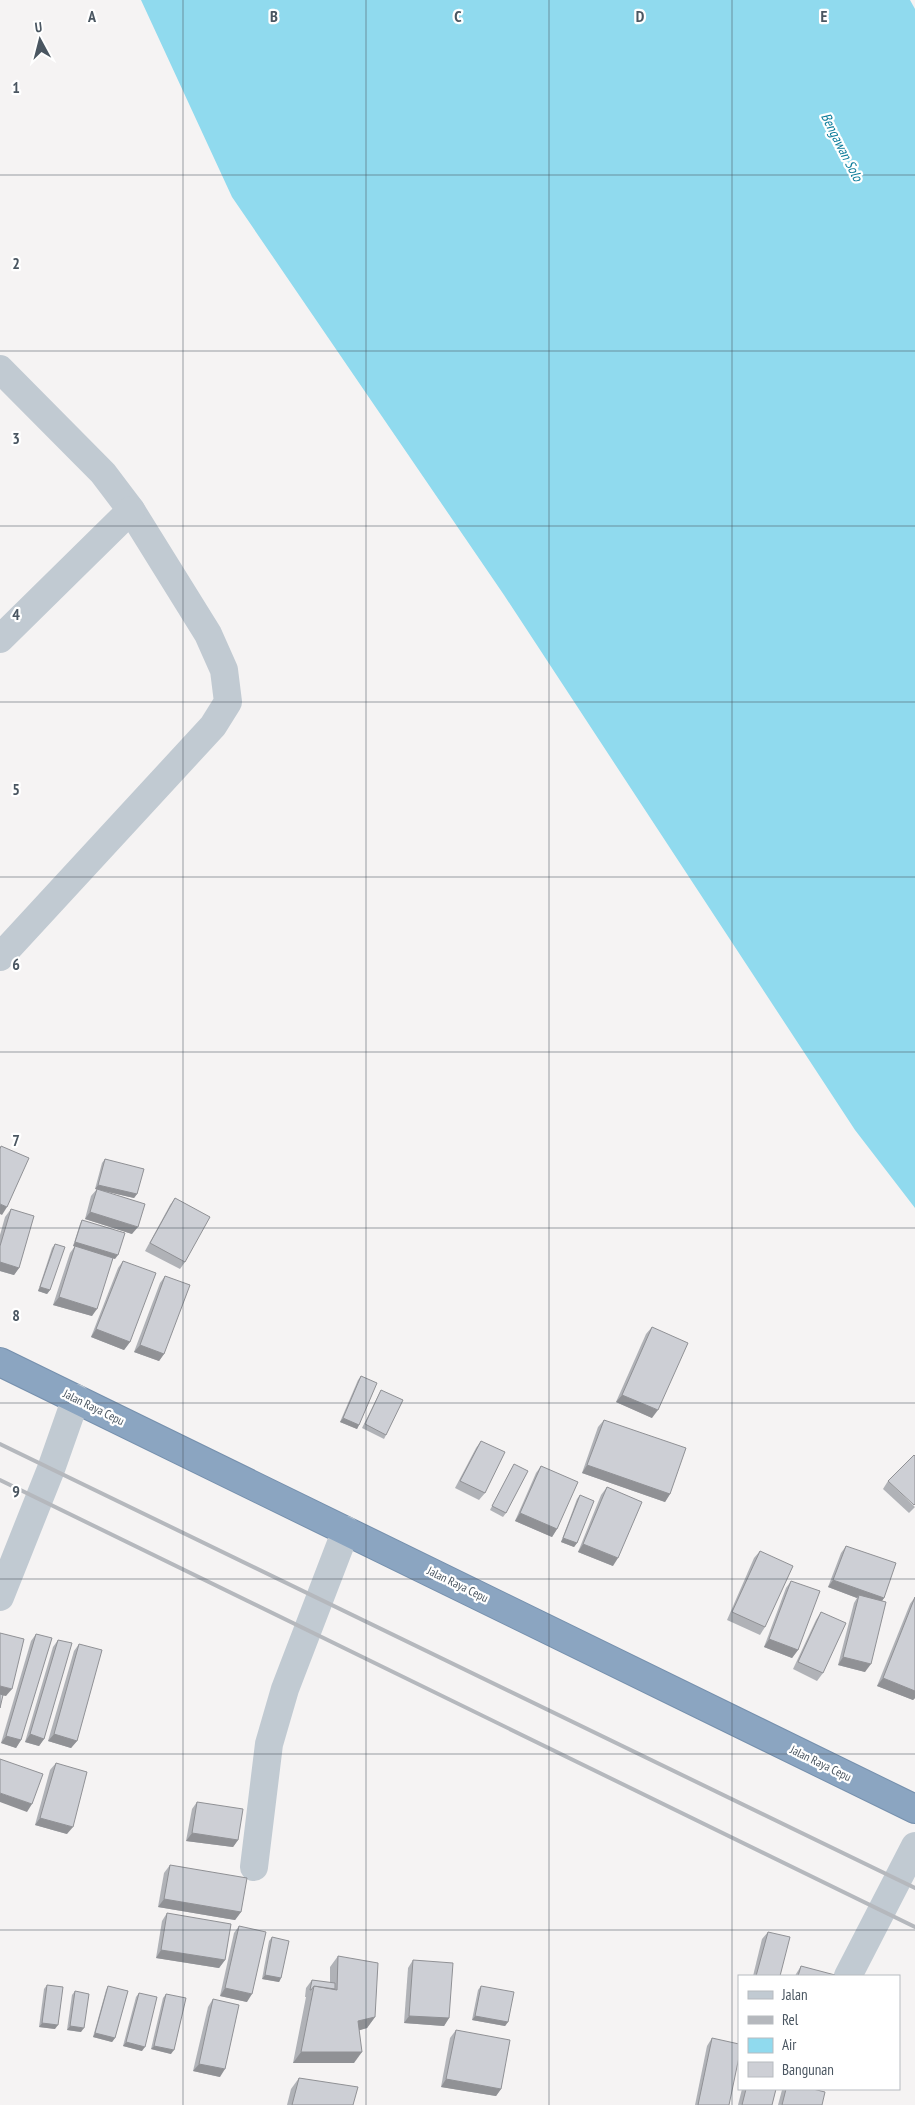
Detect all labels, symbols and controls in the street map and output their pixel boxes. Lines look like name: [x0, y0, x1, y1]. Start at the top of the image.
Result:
text: A: [87, 6, 97, 26]
text: B: [270, 6, 278, 26]
text: C: [454, 6, 462, 26]
text: D: [636, 6, 645, 26]
text: E: [821, 6, 828, 26]
north arrow: [15, 15, 65, 65]
text: U: [34, 18, 43, 36]
text: 1: [12, 77, 20, 97]
water label: Bengawan Solo: [817, 110, 867, 185]
text: 2: [12, 253, 20, 273]
text: 3: [12, 428, 20, 448]
text: 4: [12, 604, 20, 624]
text: 5: [12, 779, 20, 799]
text: 6: [12, 954, 20, 974]
text: 7: [12, 1130, 20, 1150]
text: 8: [12, 1305, 20, 1325]
street label: Jalan Raya Cepu: [60, 1385, 127, 1428]
text: 9: [12, 1481, 20, 1501]
street label: Jalan Raya Cepu: [424, 1562, 491, 1605]
street label: Jalan Raya Cepu: [787, 1741, 854, 1784]
legend: [738, 1975, 900, 2090]
text: Jalan: [781, 1985, 808, 2004]
text: Rel: [782, 2010, 799, 2029]
text: Air: [782, 2035, 797, 2054]
text: Bangunan: [782, 2060, 834, 2079]

